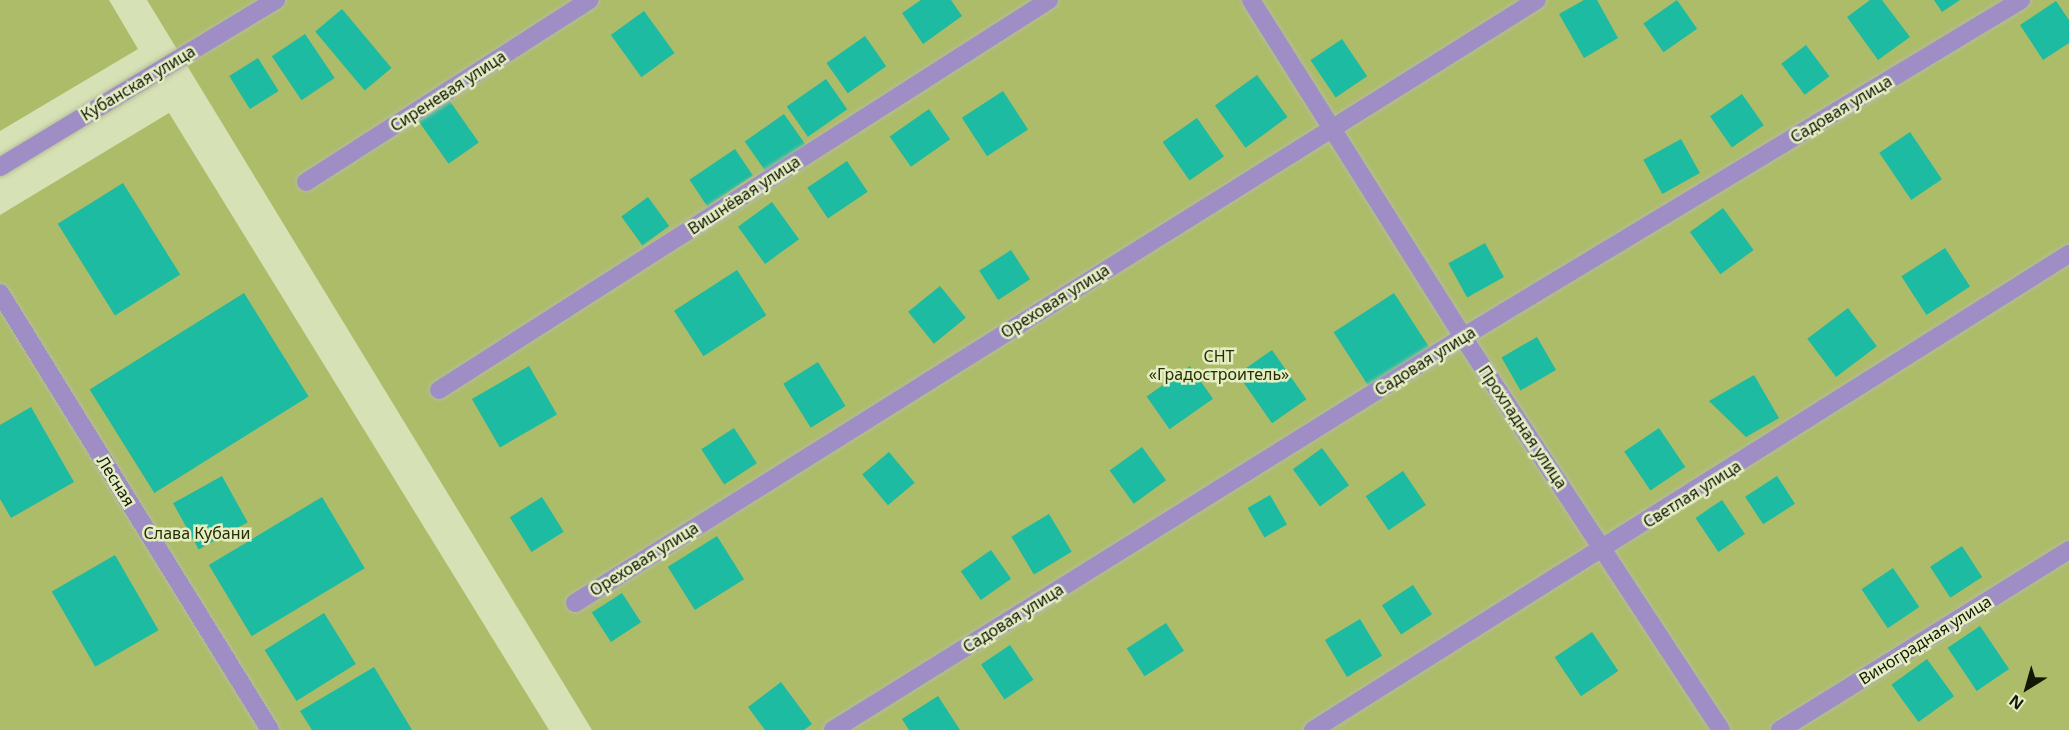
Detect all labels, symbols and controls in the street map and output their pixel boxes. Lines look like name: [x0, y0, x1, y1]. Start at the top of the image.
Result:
street label: Кубанская улица: [77, 41, 199, 125]
street label: Сиреневая улица: [387, 46, 509, 136]
street label: Садовая улица: [1787, 71, 1895, 147]
street label: Вишнёвая улица: [684, 152, 804, 238]
street label: Ореховая улица: [997, 260, 1113, 342]
street label: Садовая улица: [1371, 322, 1479, 400]
park label: СНТ «Градостроитель»: [1149, 346, 1289, 384]
street label: Прохладная улица: [1475, 362, 1571, 492]
street label: Лесная: [93, 452, 139, 510]
street label: Светлая улица: [1639, 456, 1745, 532]
street label: Ореховая улица: [586, 518, 702, 600]
park label: Слава Кубани: [144, 523, 250, 543]
street label: Садовая улица: [959, 579, 1067, 657]
street label: Виноградная улица: [1855, 591, 1995, 689]
north arrow: [1997, 658, 2057, 718]
text: N: [2004, 690, 2028, 715]

